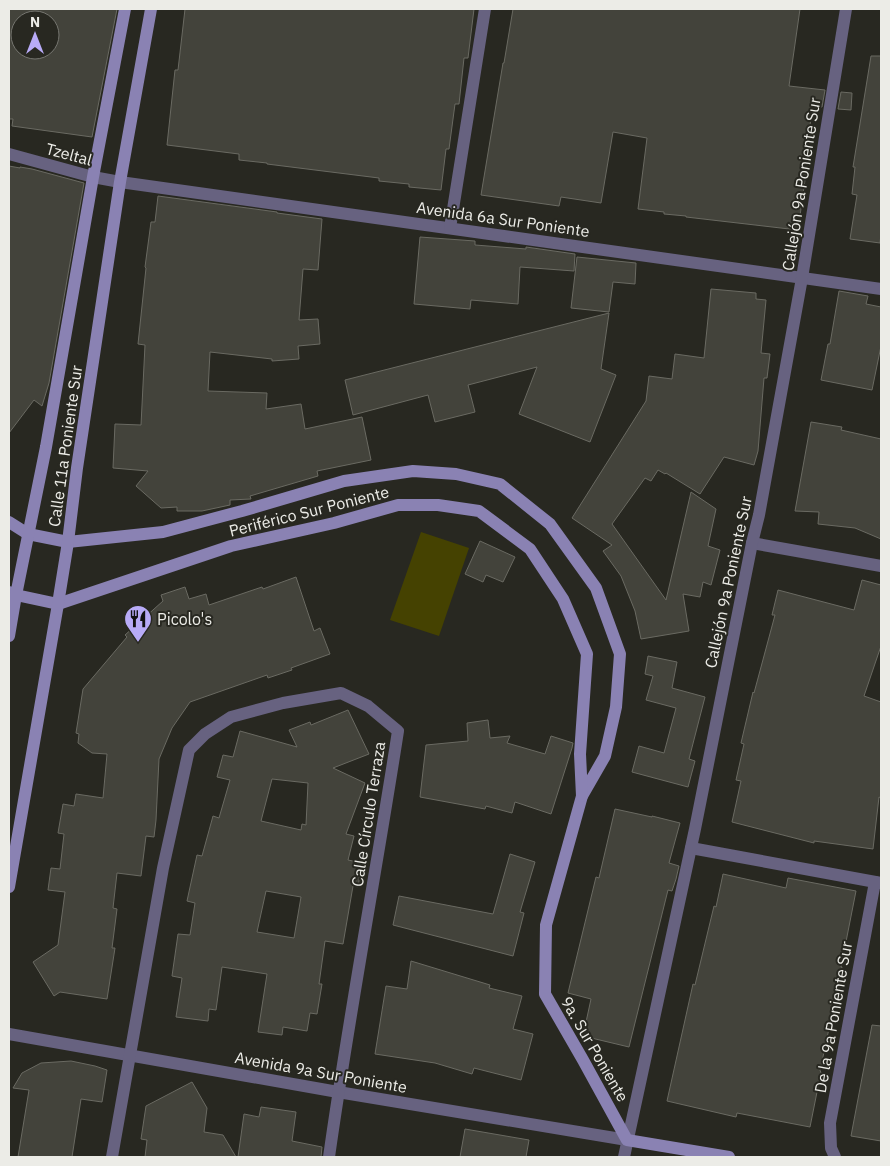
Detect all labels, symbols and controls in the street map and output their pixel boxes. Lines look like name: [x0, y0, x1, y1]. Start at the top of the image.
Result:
north arrow: [10, 10, 60, 60]
text: N: [30, 13, 40, 31]
street label: Callejón 9a Poniente Sur: [777, 96, 825, 272]
street label: Tzeltal: [44, 138, 94, 170]
street label: Avenida 6a Sur Poniente: [415, 197, 591, 241]
street label: Calle 11a Poniente Sur: [44, 364, 86, 528]
street label: Periférico Sur Poniente: [227, 481, 391, 541]
street label: Callejón 9a Poniente Sur: [700, 494, 756, 670]
restaurant icon: Picolo's: [123, 604, 153, 643]
place label: Picolo's: [157, 609, 212, 629]
street label: Calle Círculo Terraza: [347, 740, 389, 888]
street label: De la 9a Poniente Sur: [810, 940, 856, 1094]
street label: 9a. Sur Poniente: [557, 993, 633, 1105]
street label: Avenida 9a Sur Poniente: [233, 1047, 409, 1097]

